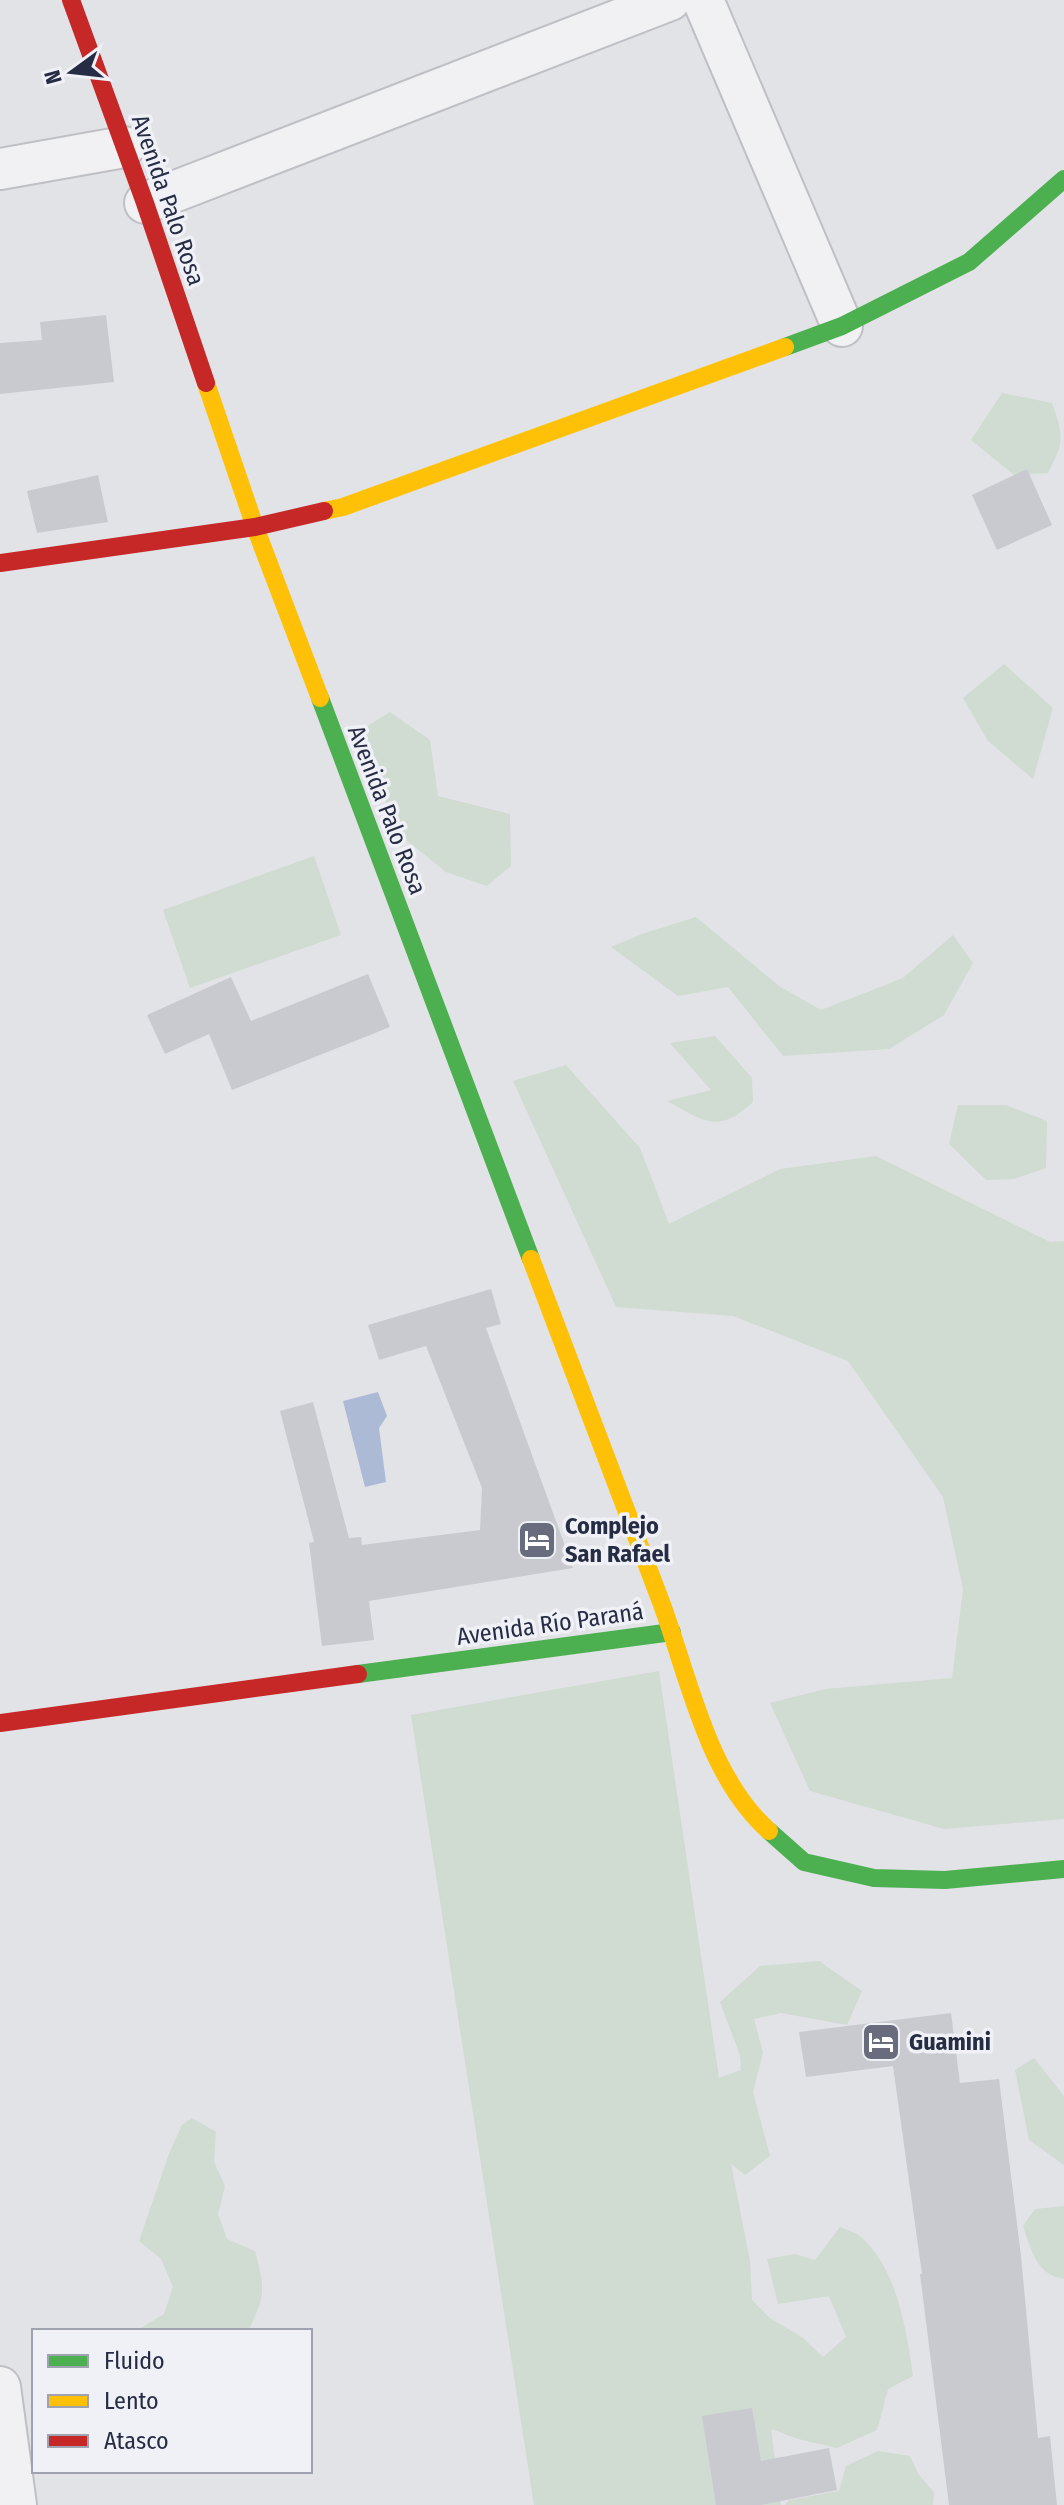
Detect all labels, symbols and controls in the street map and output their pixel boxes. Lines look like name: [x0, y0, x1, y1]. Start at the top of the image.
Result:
north arrow: [32, 32, 112, 112]
text: N: [38, 67, 68, 87]
street label: Avenida Palo Rosa: [126, 111, 210, 289]
street label: Avenida Palo Rosa: [342, 722, 432, 898]
place label: Complejo San Rafael: [565, 1512, 671, 1568]
hotel icon: Complejo San Rafael: [516, 1519, 558, 1561]
street label: Avenida Río Paraná: [455, 1597, 645, 1651]
hotel icon: Guamini: [860, 2021, 902, 2063]
place label: Guamini: [909, 2028, 991, 2056]
legend: [32, 2329, 312, 2473]
text: Fluido: [104, 2347, 165, 2375]
text: Lento: [104, 2387, 159, 2415]
text: Atasco: [104, 2427, 169, 2455]

